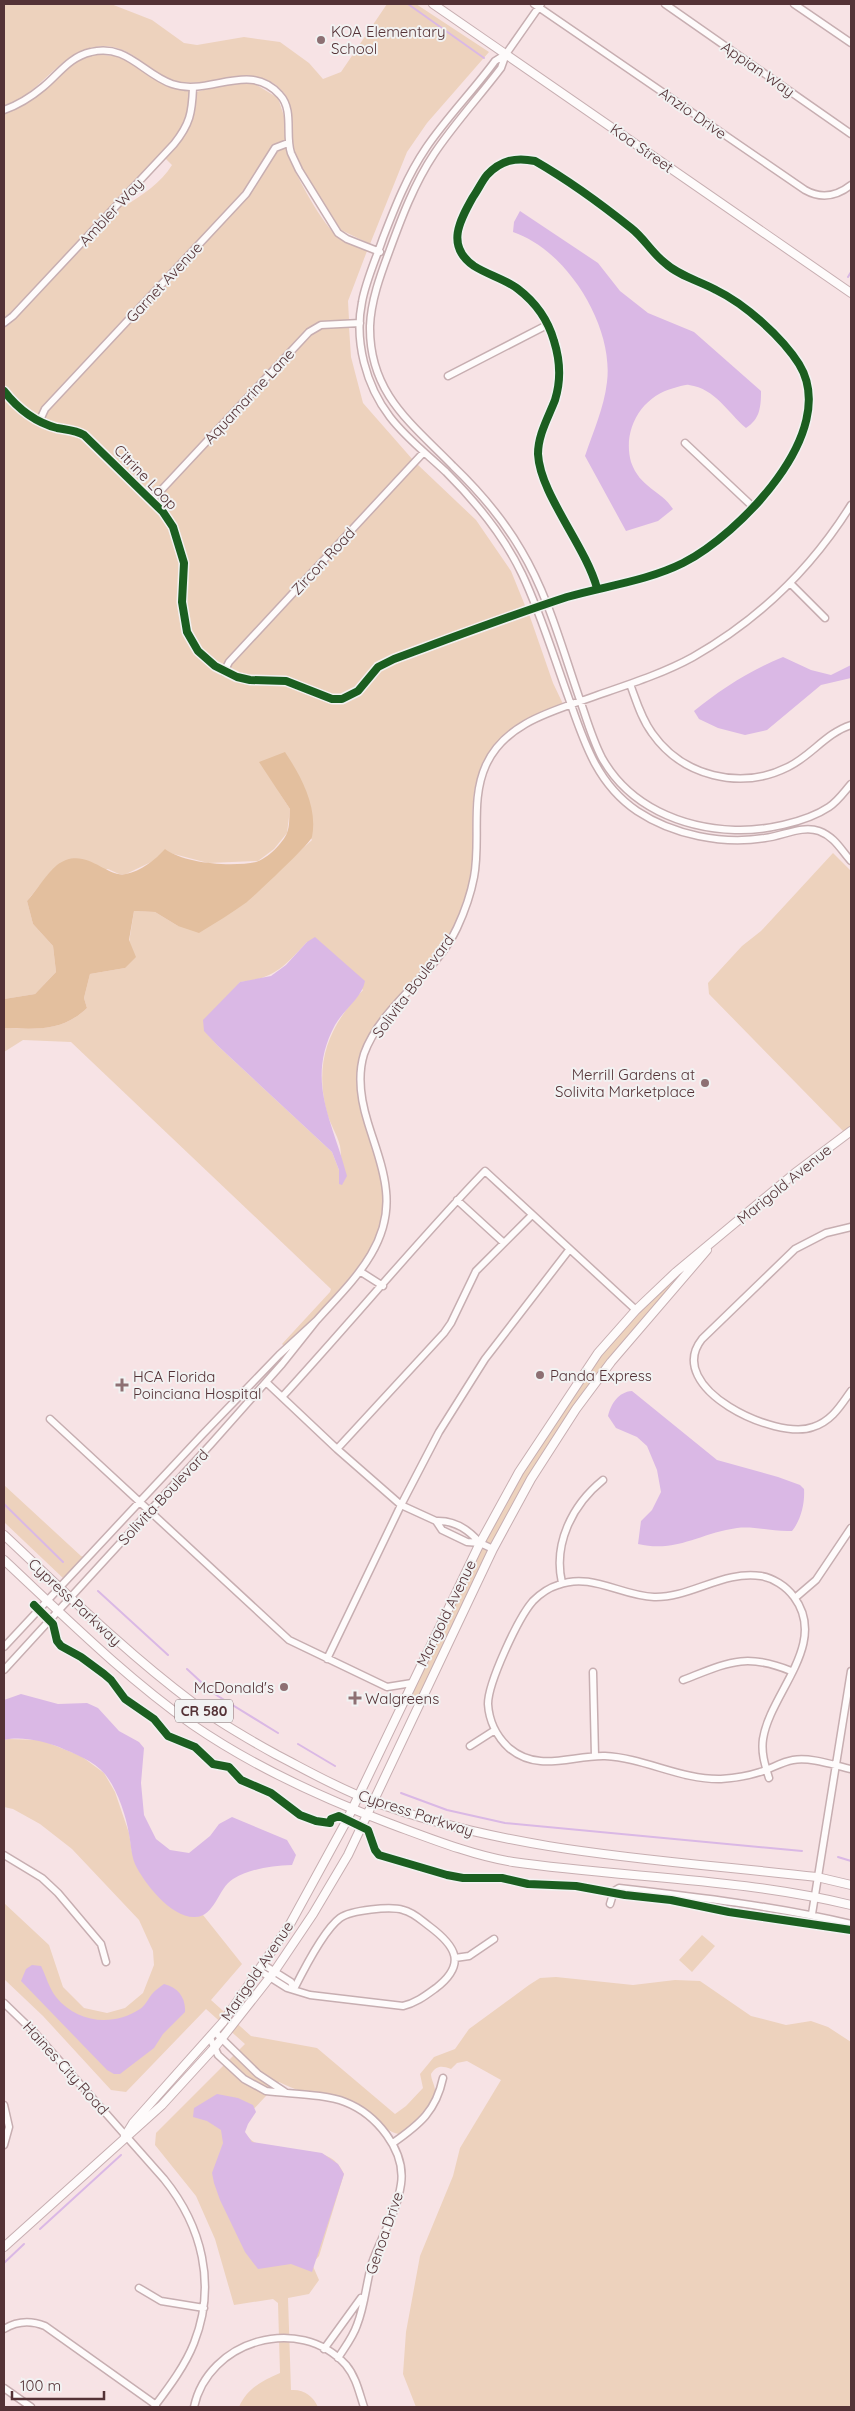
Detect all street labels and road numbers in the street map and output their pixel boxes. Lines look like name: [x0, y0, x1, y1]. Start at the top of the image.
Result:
street label: Appian Way: [718, 37, 798, 101]
street label: Anzio Drive: [656, 83, 730, 143]
street label: Koa Street: [607, 119, 677, 177]
street label: Ambler Way: [75, 174, 147, 250]
street label: Garnet Avenue: [122, 238, 206, 326]
street label: Aquamarine Lane: [200, 344, 298, 448]
street label: Citrine Loop: [110, 440, 182, 514]
street label: Zircon Road: [287, 523, 359, 599]
street label: Solivita Boulevard: [368, 931, 458, 1041]
street label: Marigold Avenue: [733, 1140, 835, 1228]
street label: Solivita Boulevard: [114, 1445, 212, 1549]
street label: Cypress Parkway: [25, 1554, 125, 1650]
street label: Marigold Avenue: [412, 1557, 480, 1669]
road number: CR 580: [175, 1700, 233, 1722]
street label: Cypress Parkway: [356, 1785, 476, 1841]
street label: Marigold Avenue: [217, 1917, 297, 2025]
street label: Haines City Road: [19, 2017, 113, 2119]
street label: Genoa Drive: [361, 2189, 407, 2277]

